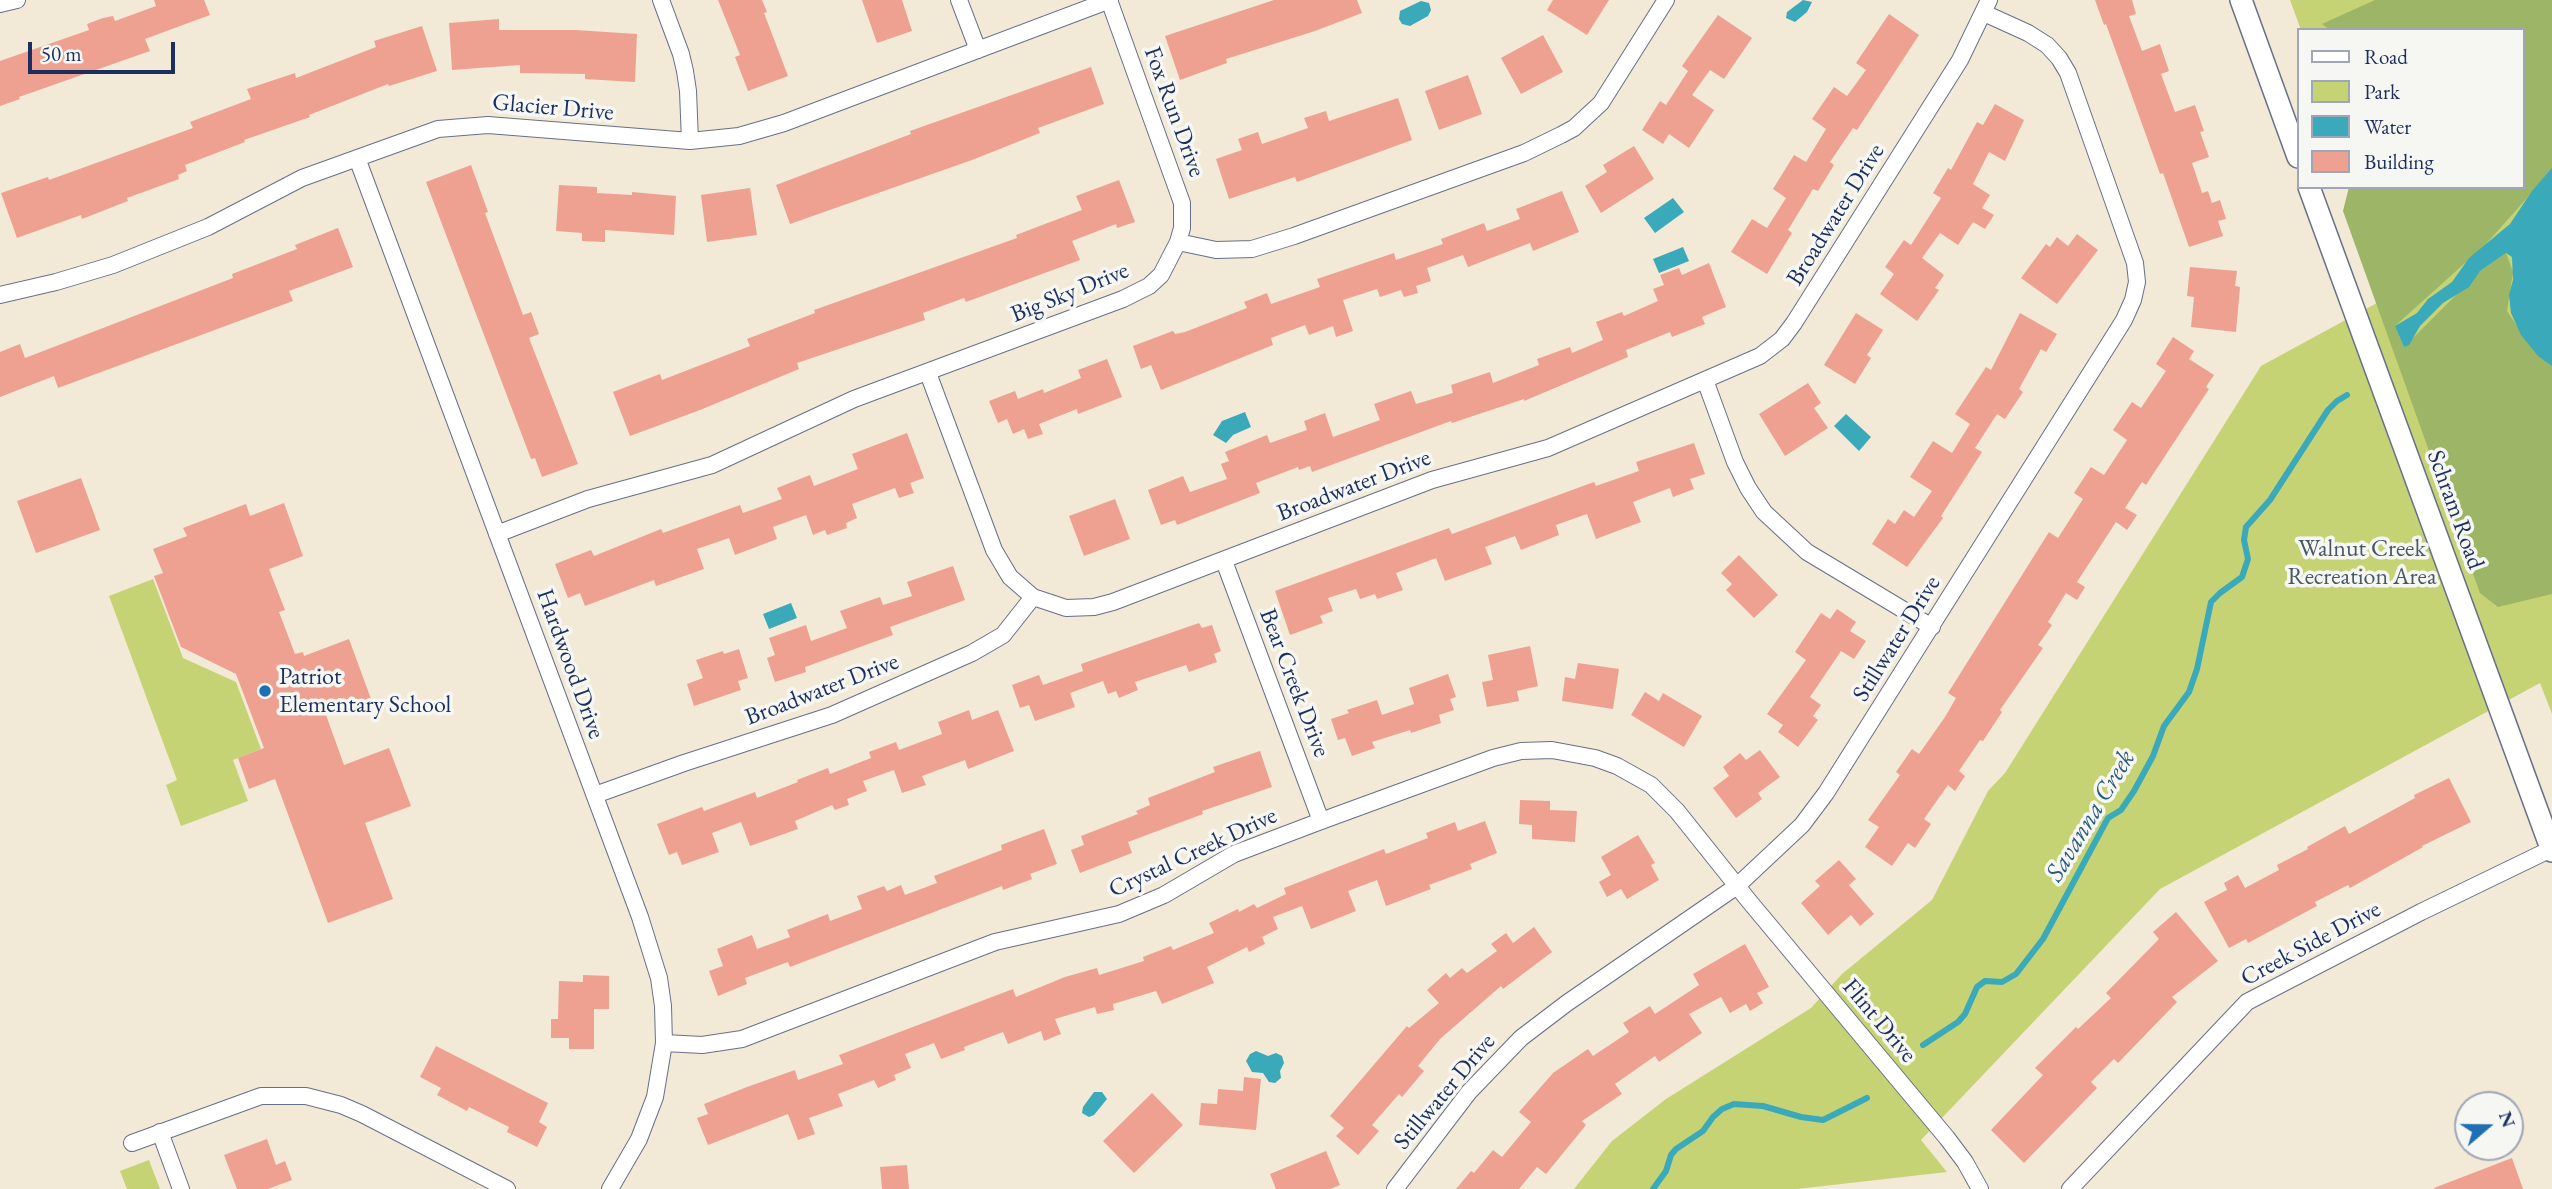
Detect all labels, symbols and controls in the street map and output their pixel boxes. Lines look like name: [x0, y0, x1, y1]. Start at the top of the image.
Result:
scale bar: [32, 28, 178, 72]
legend: [2296, 28, 2524, 189]
text: 50 m: [41, 40, 82, 67]
street label: Fox Run Drive: [1137, 43, 1211, 181]
text: Road: [2364, 43, 2408, 70]
text: Park: [2364, 78, 2400, 105]
street label: Glacier Drive: [491, 88, 615, 128]
text: Water: [2364, 113, 2411, 140]
street label: Broadwater Drive: [1781, 139, 1891, 291]
text: Building: [2364, 148, 2434, 175]
street label: Big Sky Drive: [1007, 256, 1133, 330]
street label: Broadwater Drive: [1273, 444, 1435, 528]
street label: Schram Road: [2420, 447, 2490, 573]
park label: Walnut Creek Recreation Area: [2288, 535, 2436, 591]
street label: Stillwater Drive: [1847, 571, 1947, 707]
street label: Hardwood Drive: [530, 585, 610, 743]
street label: Bear Creek Drive: [1252, 605, 1336, 761]
street label: Broadwater Drive: [741, 648, 903, 732]
place label: Patriot Elementary School: [279, 663, 451, 719]
marker: Patriot Elementary School: [257, 683, 273, 699]
water label: Savanna Creek: [2040, 745, 2142, 887]
street label: Crystal Creek Drive: [1105, 802, 1281, 904]
street label: Creek Side Drive: [2236, 895, 2386, 993]
street label: Flint Drive: [1836, 973, 1922, 1069]
street label: Stillwater Drive: [1388, 1028, 1502, 1156]
north arrow: [2454, 1091, 2524, 1161]
text: N: [2493, 1108, 2522, 1131]

